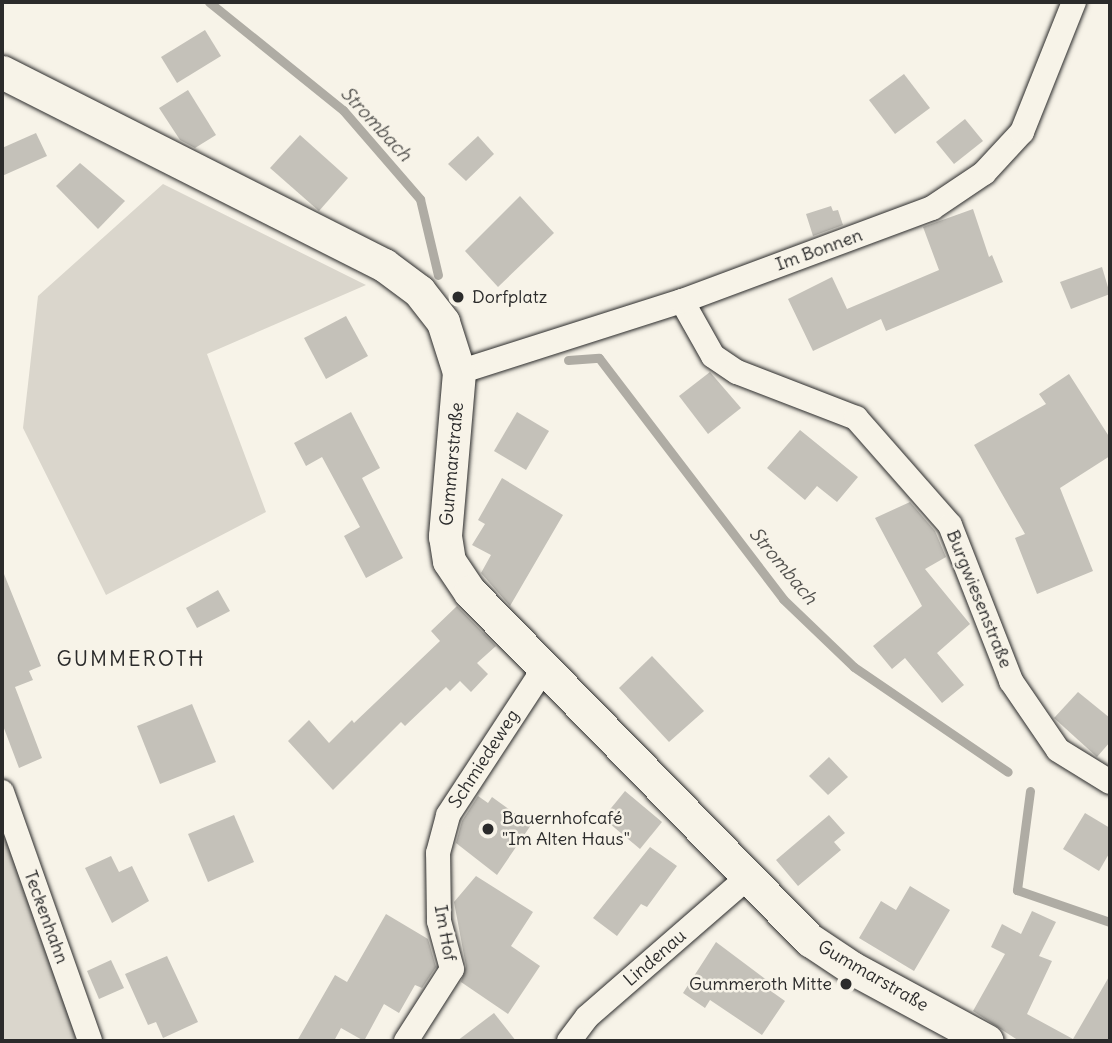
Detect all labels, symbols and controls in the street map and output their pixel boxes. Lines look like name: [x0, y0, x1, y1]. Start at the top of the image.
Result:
water label: Strombach: [336, 82, 416, 166]
street label: Im Bonnen: [773, 224, 865, 276]
place label: Dorfplatz: [472, 286, 547, 308]
marker: Dorfplatz: [450, 289, 466, 305]
street label: Gummarstraße: [436, 401, 468, 527]
water label: Strombach: [744, 523, 822, 609]
street label: Burgwiesenstraße: [941, 527, 1017, 671]
district label: GUMMEROTH: [58, 646, 204, 672]
street label: Schmiedeweg: [444, 706, 524, 812]
place label: Bauernhofcafé "Im Alten Haus": [502, 808, 630, 850]
marker: Bauernhofcafé "Im Alten Haus": [480, 821, 496, 837]
street label: Teckenhahn: [19, 867, 73, 967]
street label: Im Hof: [429, 903, 461, 963]
street label: Lindenau: [619, 925, 691, 991]
street label: Gummarstraße: [814, 936, 932, 1016]
place label: Gummeroth Mitte: [689, 973, 832, 995]
marker: Gummeroth Mitte: [838, 976, 854, 992]

